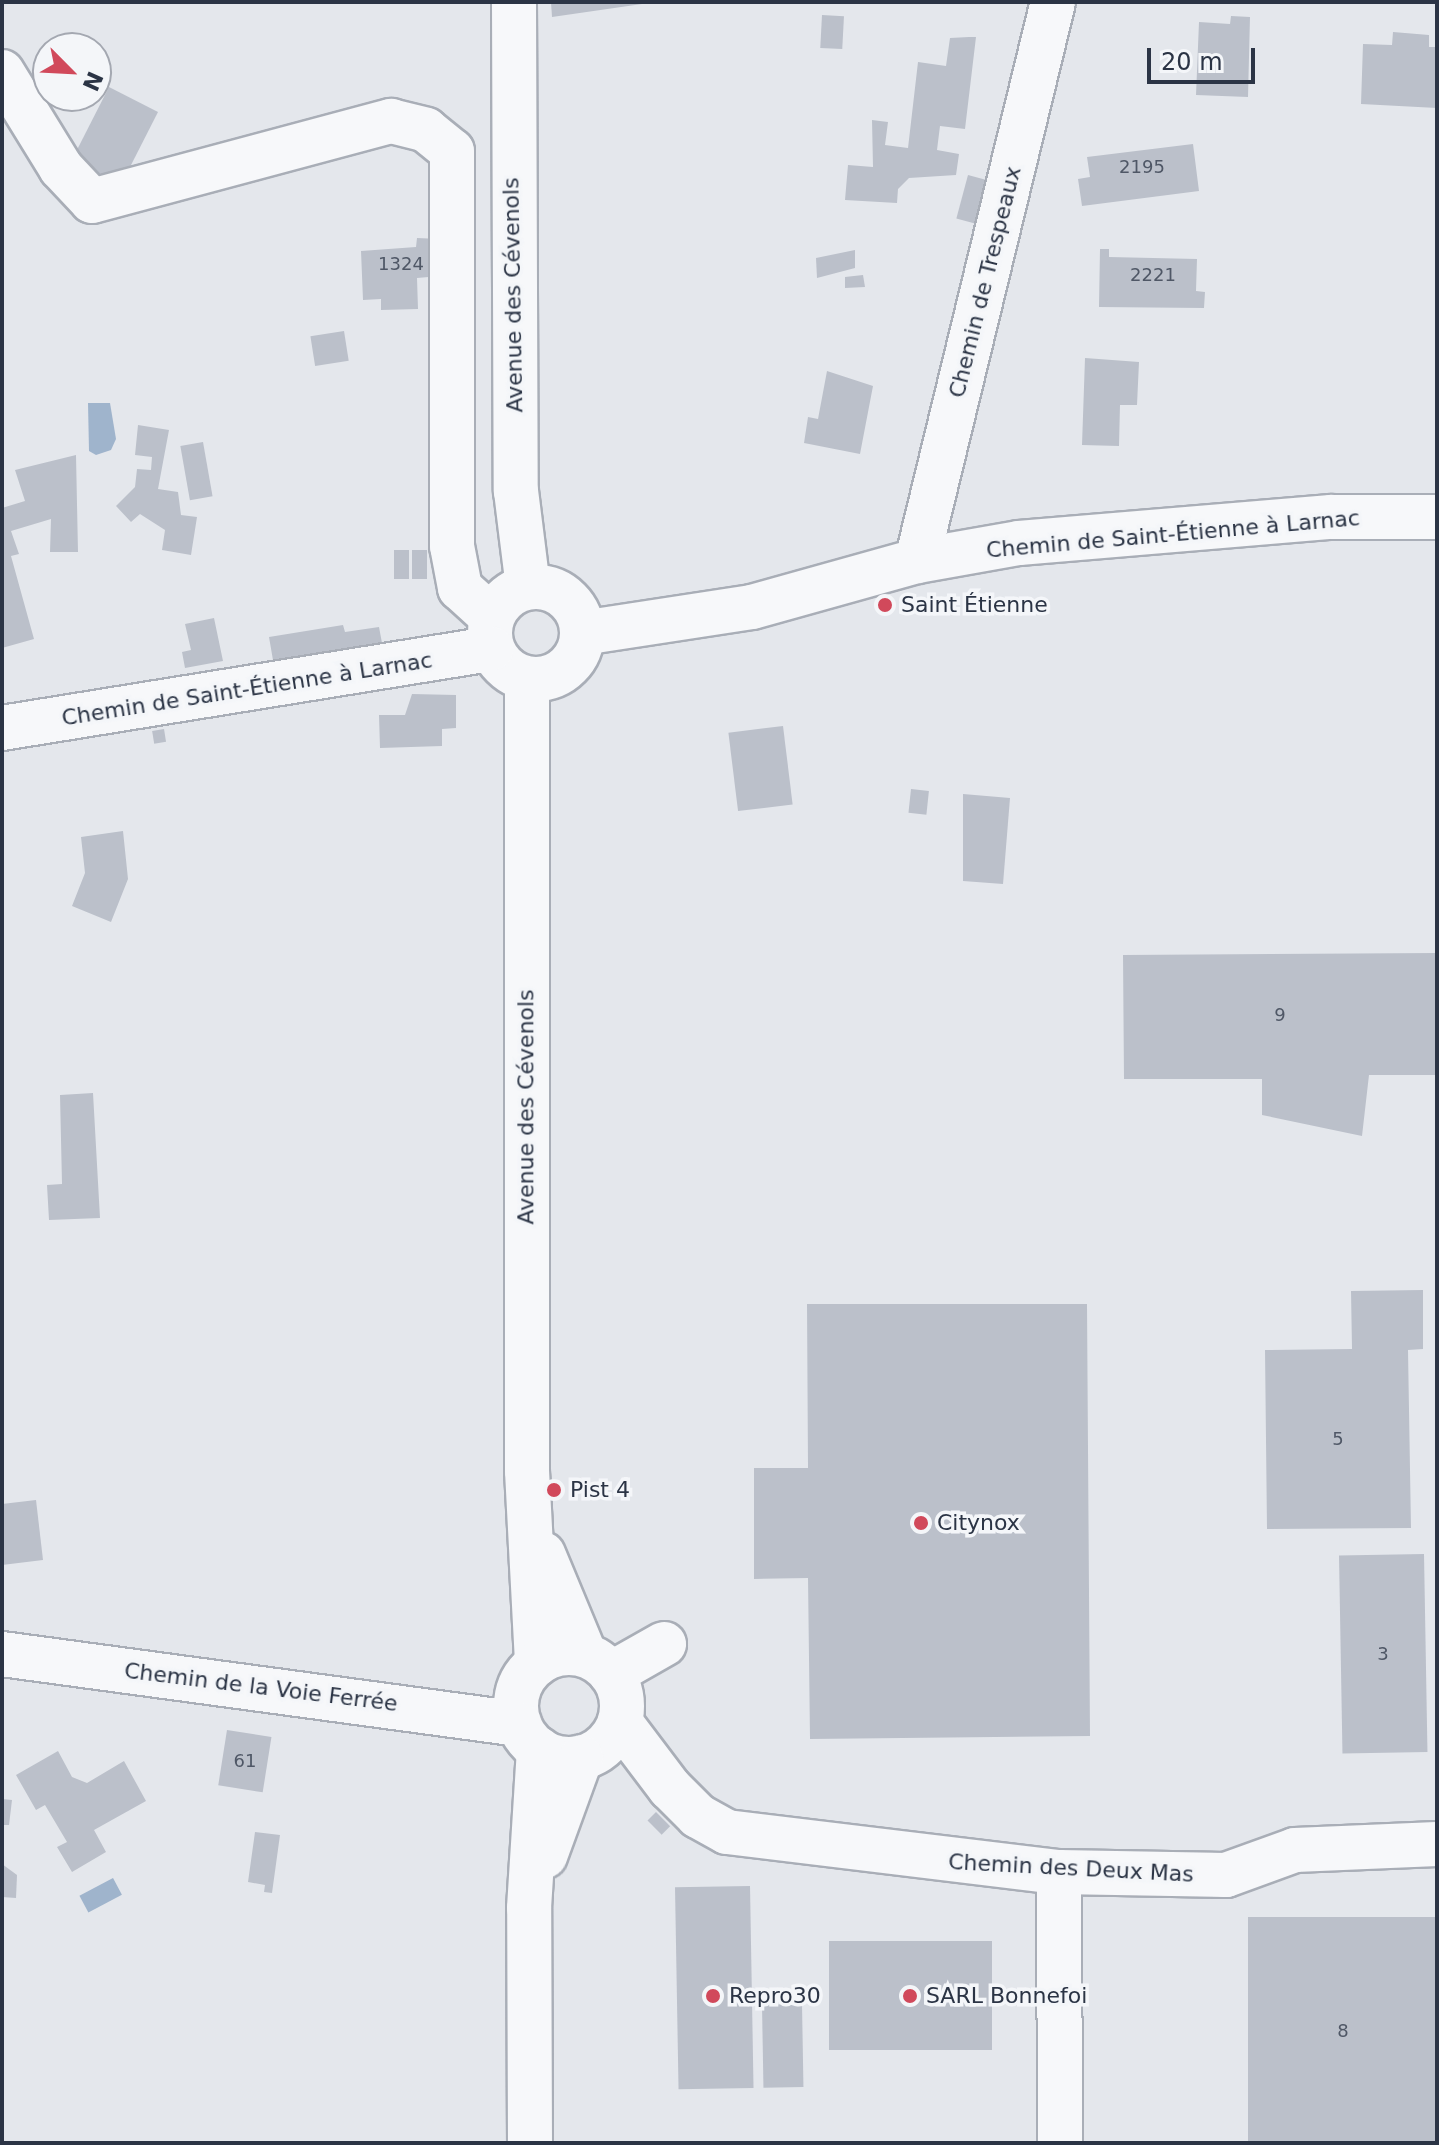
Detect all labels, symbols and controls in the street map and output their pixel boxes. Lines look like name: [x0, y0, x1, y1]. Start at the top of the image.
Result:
north arrow: [32, 32, 112, 112]
scale bar: [1151, 32, 1259, 82]
text: 20 m: [1161, 48, 1223, 76]
text: N: [77, 68, 108, 95]
house number: 2195: [1119, 156, 1165, 178]
street label: Chemin de Trespeaux: [943, 164, 1027, 400]
street label: Avenue des Cévenols: [498, 177, 528, 413]
house number: 1324: [378, 253, 424, 275]
house number: 2221: [1130, 264, 1176, 286]
street label: Chemin de Saint-Étienne à Larnac: [985, 505, 1361, 563]
place label: Saint Étienne: [901, 592, 1048, 618]
marker: Saint Étienne: [876, 596, 894, 614]
street label: Chemin de Saint-Étienne à Larnac: [60, 647, 434, 731]
street label: Avenue des Cévenols: [513, 989, 539, 1225]
house number: 9: [1274, 1004, 1286, 1026]
house number: 5: [1332, 1428, 1344, 1450]
place label: Pist 4: [570, 1477, 630, 1503]
marker: Pist 4: [545, 1481, 563, 1499]
place label: Citynox: [937, 1510, 1020, 1536]
marker: Citynox: [912, 1514, 930, 1532]
house number: 3: [1377, 1643, 1389, 1665]
street label: Chemin de la Voie Ferrée: [123, 1657, 399, 1717]
house number: 61: [234, 1750, 256, 1772]
street label: Chemin des Deux Mas: [948, 1848, 1194, 1888]
place label: Repro30: [729, 1983, 821, 2009]
place label: SARL Bonnefoi: [926, 1983, 1087, 2009]
marker: Repro30: [704, 1987, 722, 2005]
marker: SARL Bonnefoi: [901, 1987, 919, 2005]
house number: 8: [1337, 2020, 1349, 2042]

